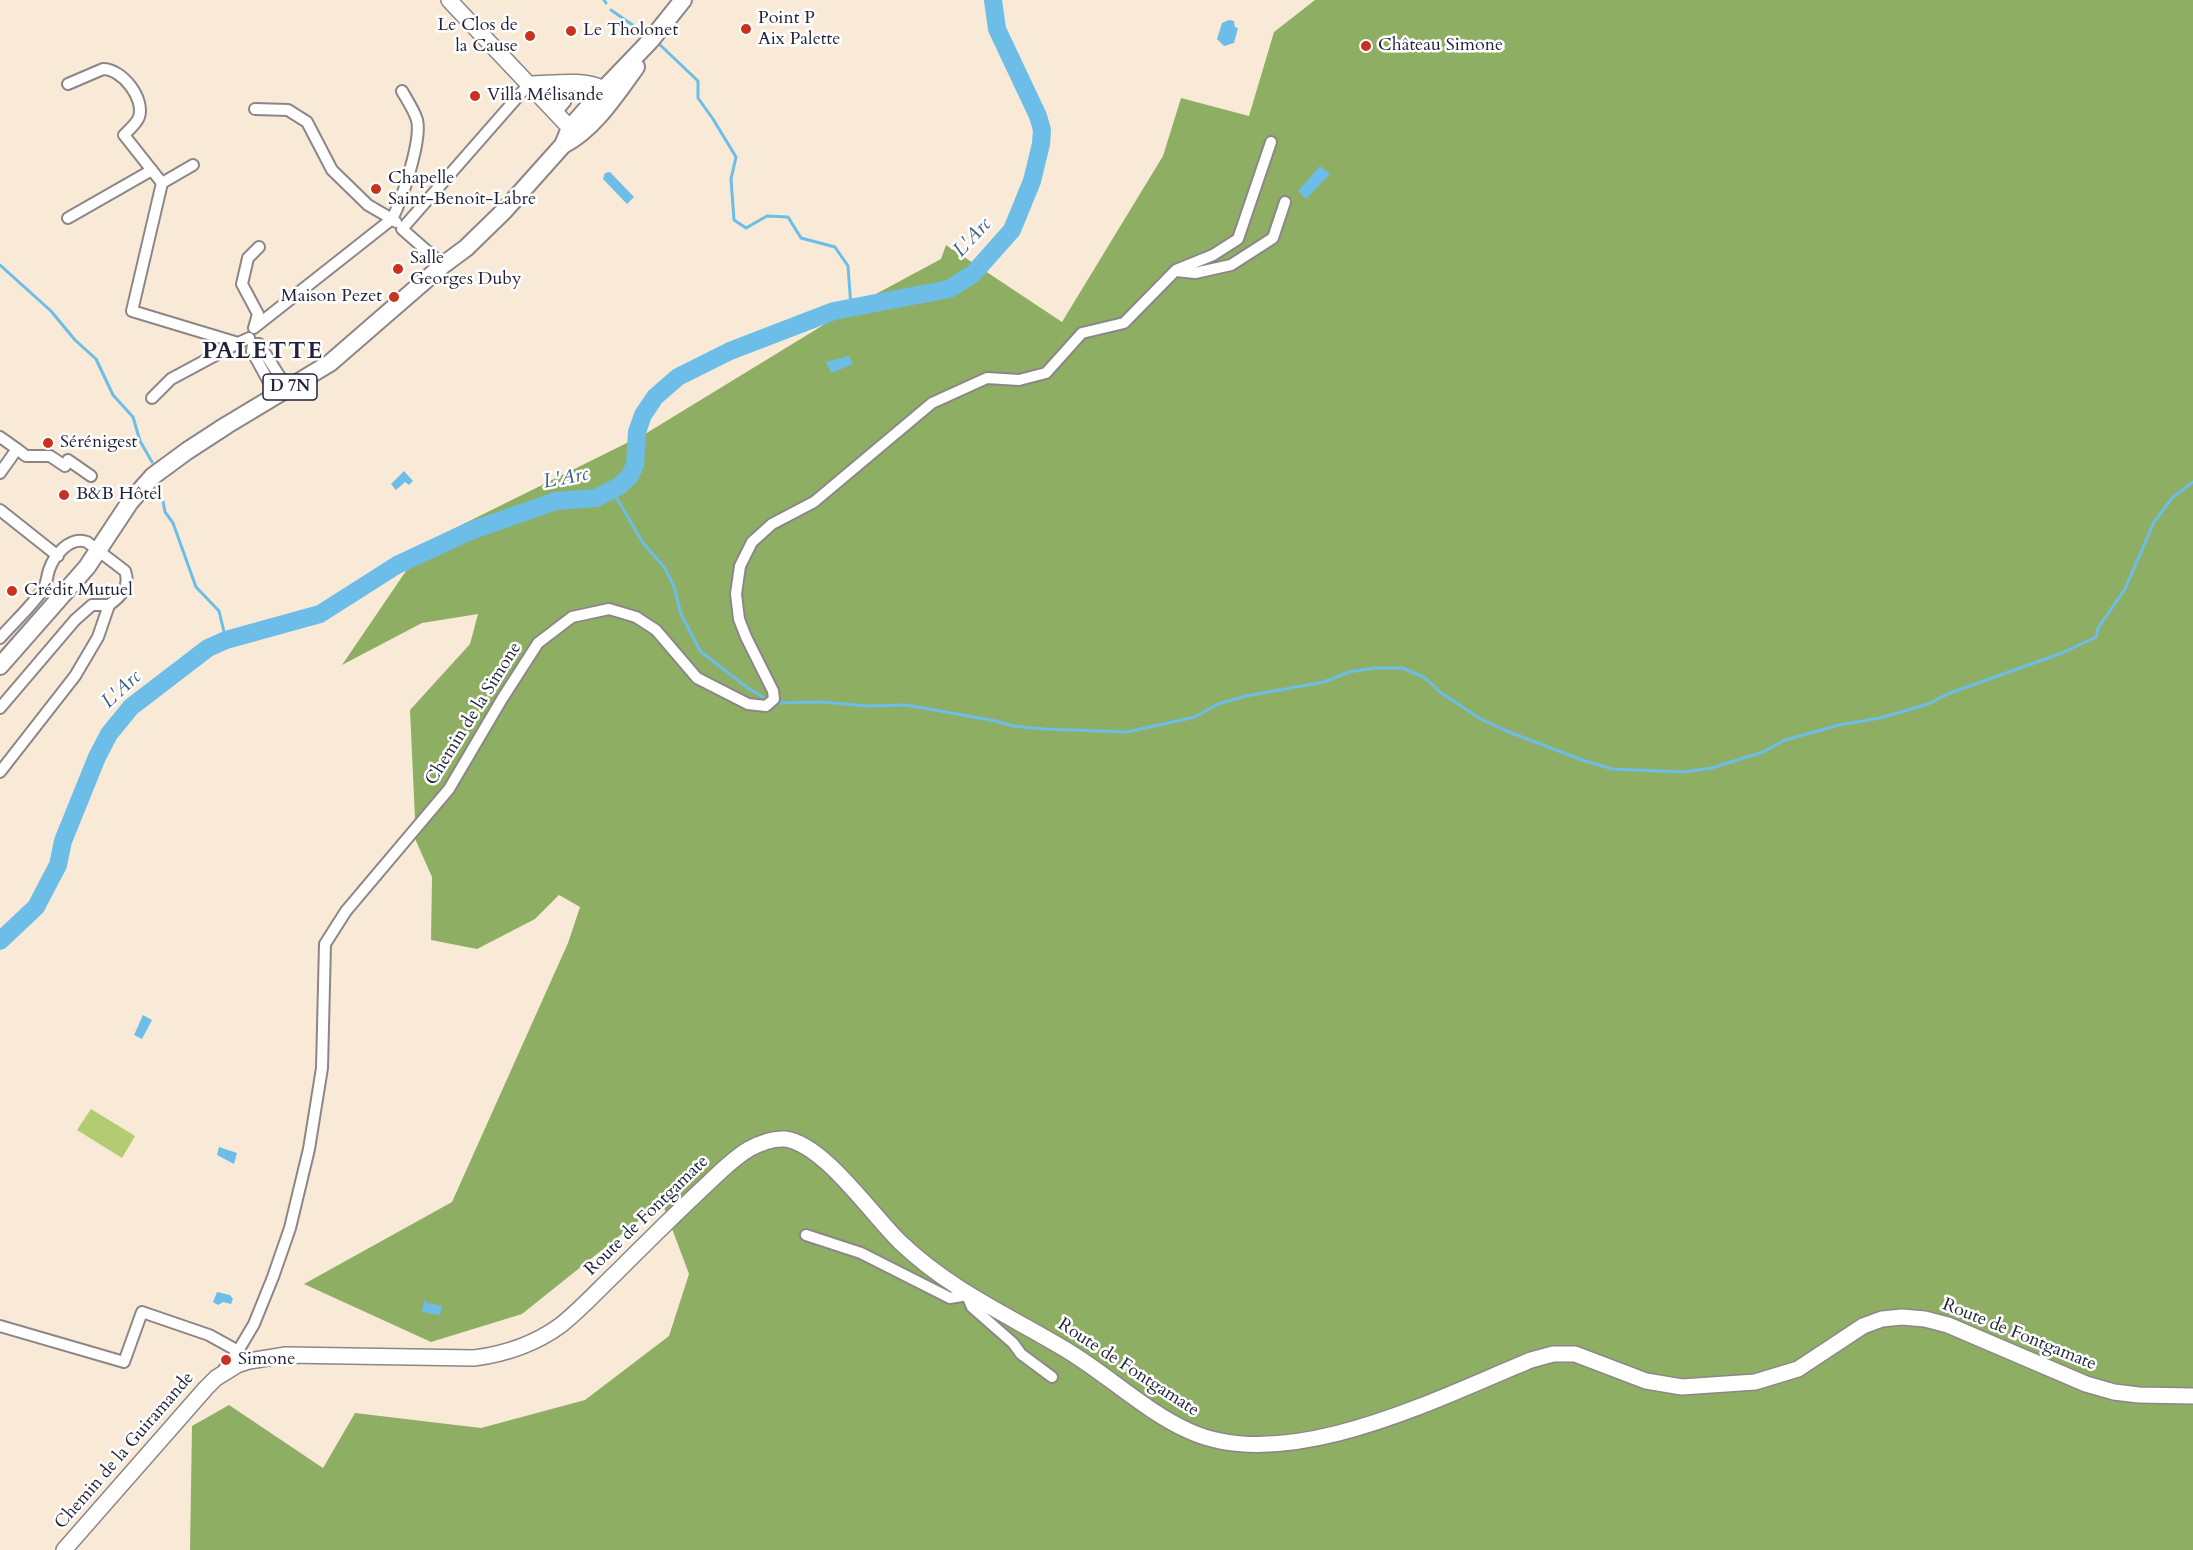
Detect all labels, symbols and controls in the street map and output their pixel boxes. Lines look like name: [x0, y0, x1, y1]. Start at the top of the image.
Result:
place label: Point P Aix Palette: [758, 8, 840, 50]
place label: Le Clos de la Cause: [437, 15, 518, 57]
place label: Le Tholonet: [583, 20, 678, 42]
marker: Point P Aix Palette: [739, 22, 753, 36]
marker: Le Tholonet: [564, 24, 578, 38]
marker: Le Clos de la Cause: [523, 29, 537, 43]
place label: Château Simone: [1378, 35, 1503, 57]
marker: Château Simone: [1359, 39, 1373, 53]
place label: Villa Mélisande: [487, 85, 604, 107]
marker: Villa Mélisande: [468, 89, 482, 103]
place label: Chapelle Saint-Benoît-Labre: [388, 168, 536, 210]
marker: Chapelle Saint-Benoît-Labre: [369, 182, 383, 196]
water label: L'Arc: [949, 213, 997, 263]
place label: Salle Georges Duby: [410, 248, 522, 290]
marker: Salle Georges Duby: [391, 262, 405, 276]
place label: Maison Pezet: [281, 286, 382, 308]
marker: Maison Pezet: [387, 290, 401, 304]
district label: PALETTE: [202, 338, 324, 366]
road number: D 7N: [263, 374, 317, 400]
place label: Sérénigest: [60, 432, 137, 454]
marker: Sérénigest: [41, 436, 55, 450]
water label: L'Arc: [541, 463, 591, 495]
place label: B&B Hôtel: [76, 484, 162, 506]
marker: B&B Hôtel: [57, 488, 71, 502]
place label: Crédit Mutuel: [24, 580, 133, 602]
marker: Crédit Mutuel: [5, 584, 19, 598]
street label: Chemin de la Simone: [421, 639, 527, 789]
water label: L'Arc: [97, 666, 147, 714]
street label: Route de Fontgamate: [581, 1151, 713, 1281]
street label: Route de Fontgamate: [1939, 1294, 2099, 1376]
street label: Route de Fontgamate: [1053, 1314, 1203, 1422]
place label: Simone: [238, 1349, 295, 1371]
marker: Simone: [219, 1353, 233, 1367]
street label: Chemin de la Guiramande: [51, 1368, 199, 1534]

